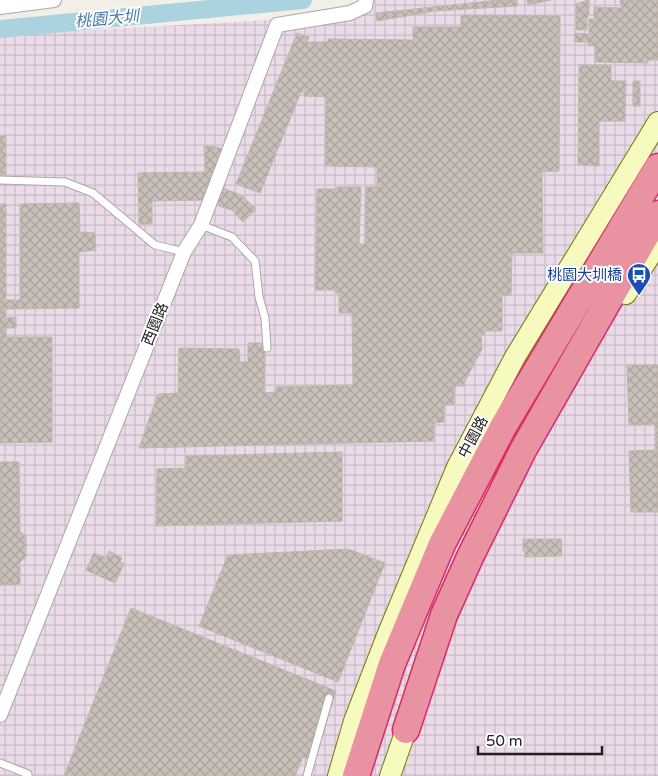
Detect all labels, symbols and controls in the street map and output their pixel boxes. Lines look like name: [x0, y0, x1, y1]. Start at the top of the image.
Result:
water label: 桃園大圳: [74, 6, 142, 32]
bus stop icon: 桃園大圳橋: [626, 262, 652, 296]
place label: 桃園大圳橋: [547, 266, 622, 284]
street label: 西園路: [138, 300, 172, 348]
street label: 中園路: [454, 413, 492, 461]
scale bar: [478, 724, 602, 756]
text: 50 m: [486, 732, 523, 750]

